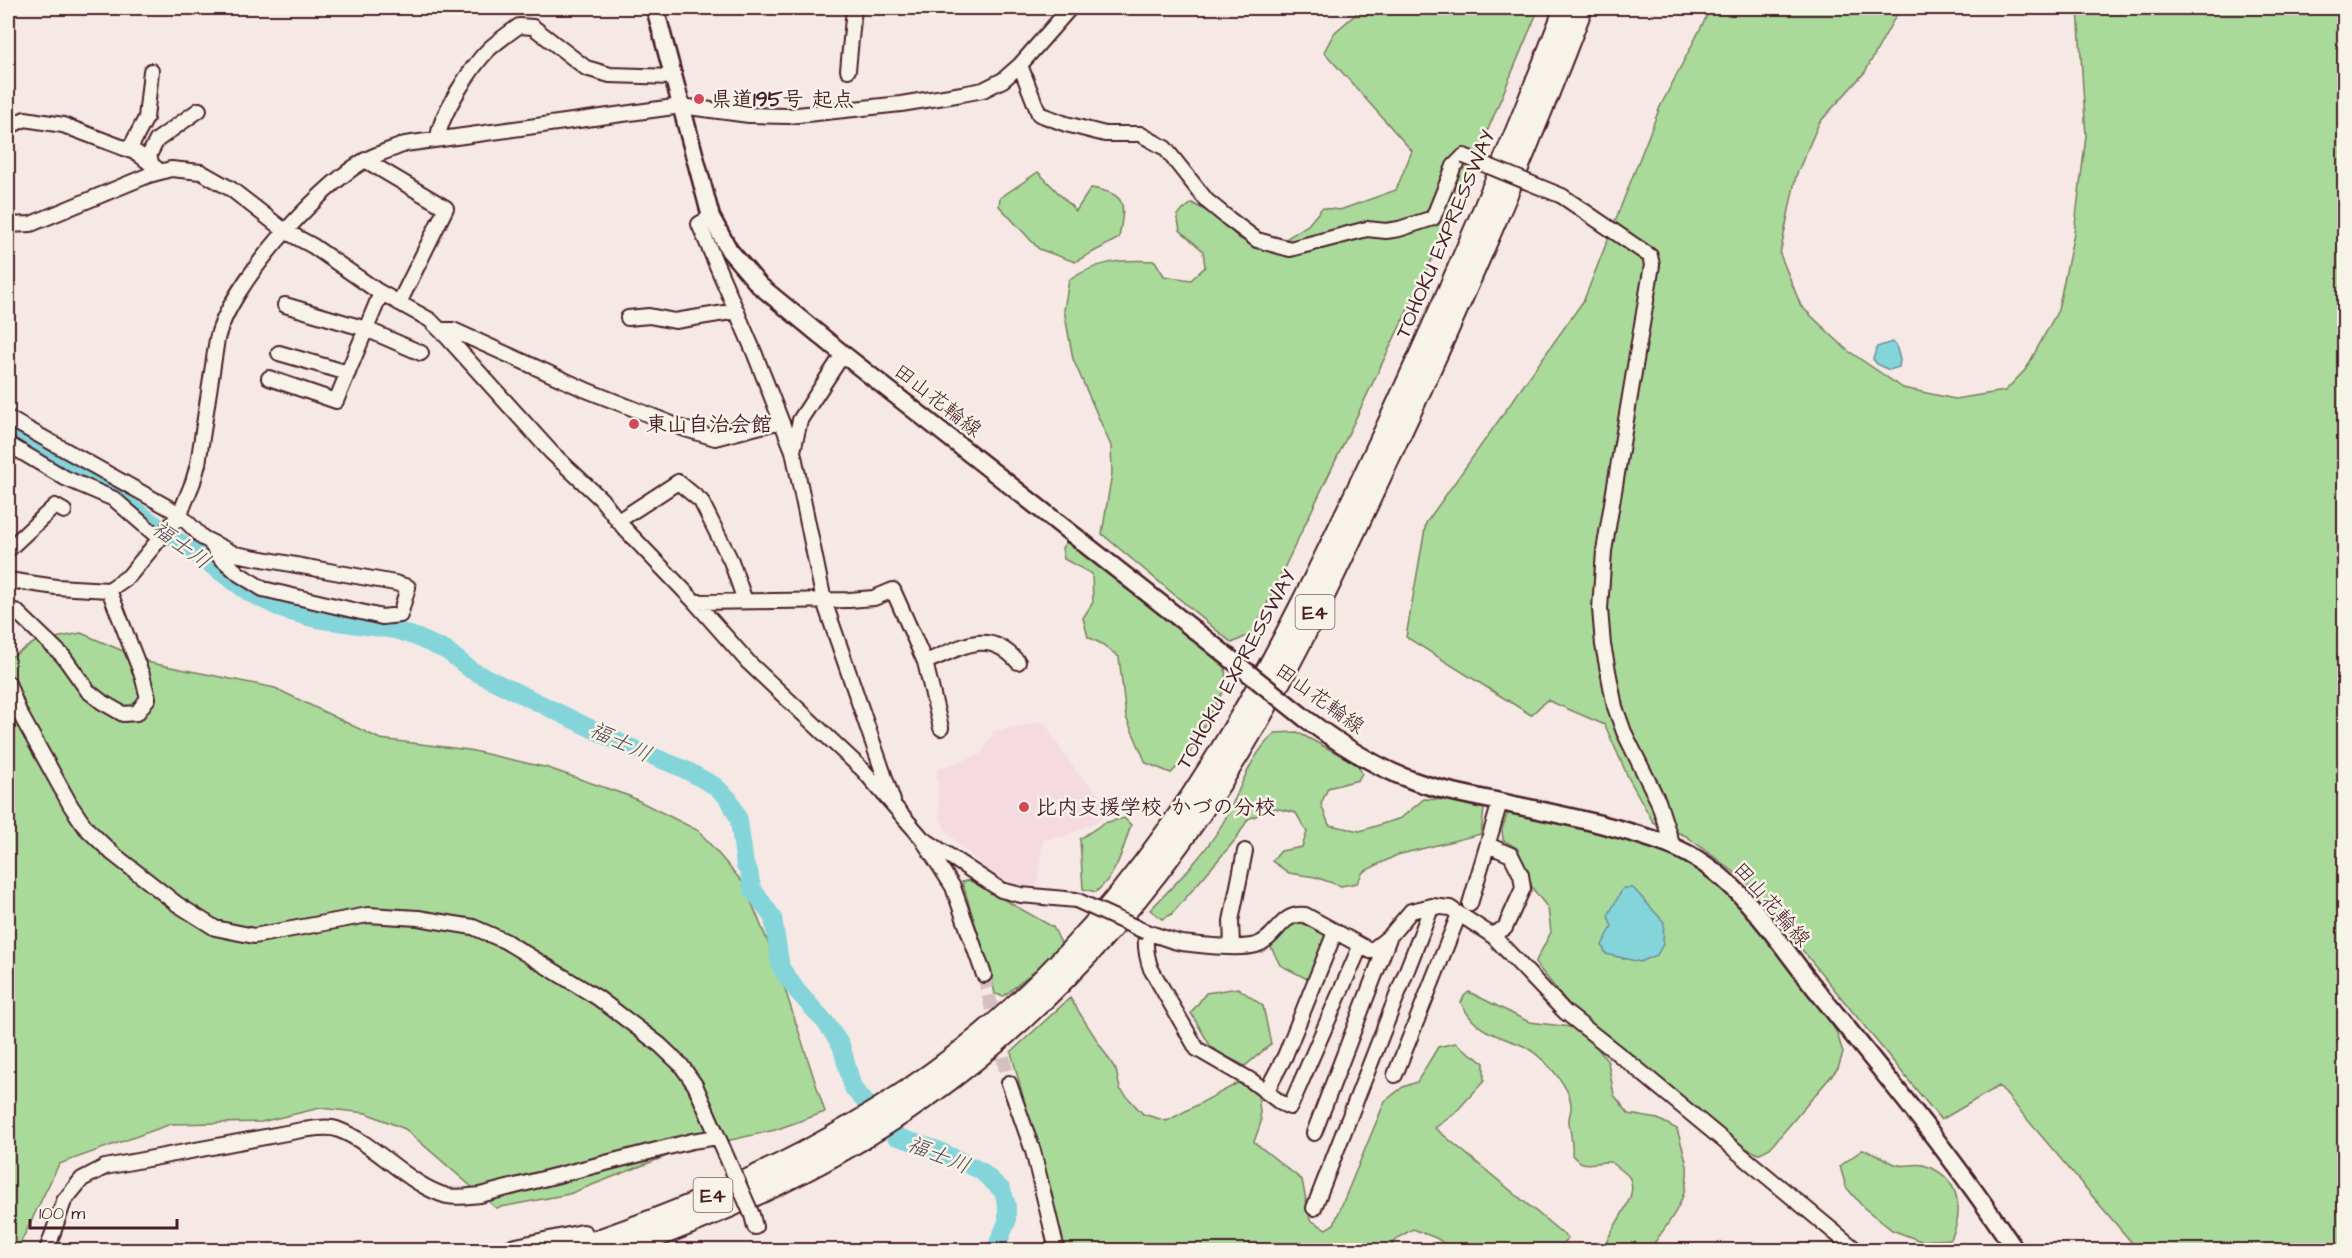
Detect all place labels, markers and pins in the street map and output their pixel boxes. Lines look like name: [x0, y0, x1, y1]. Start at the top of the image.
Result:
place label: 県道195号 起点: [711, 85, 854, 114]
marker: 県道195号 起点: [692, 92, 706, 106]
place label: 東山自治会館: [646, 410, 772, 439]
marker: 東山自治会館: [627, 417, 641, 431]
place label: 比内支援学校 かづの分校: [1036, 793, 1275, 822]
marker: 比内支援学校 かづの分校: [1017, 800, 1031, 814]

